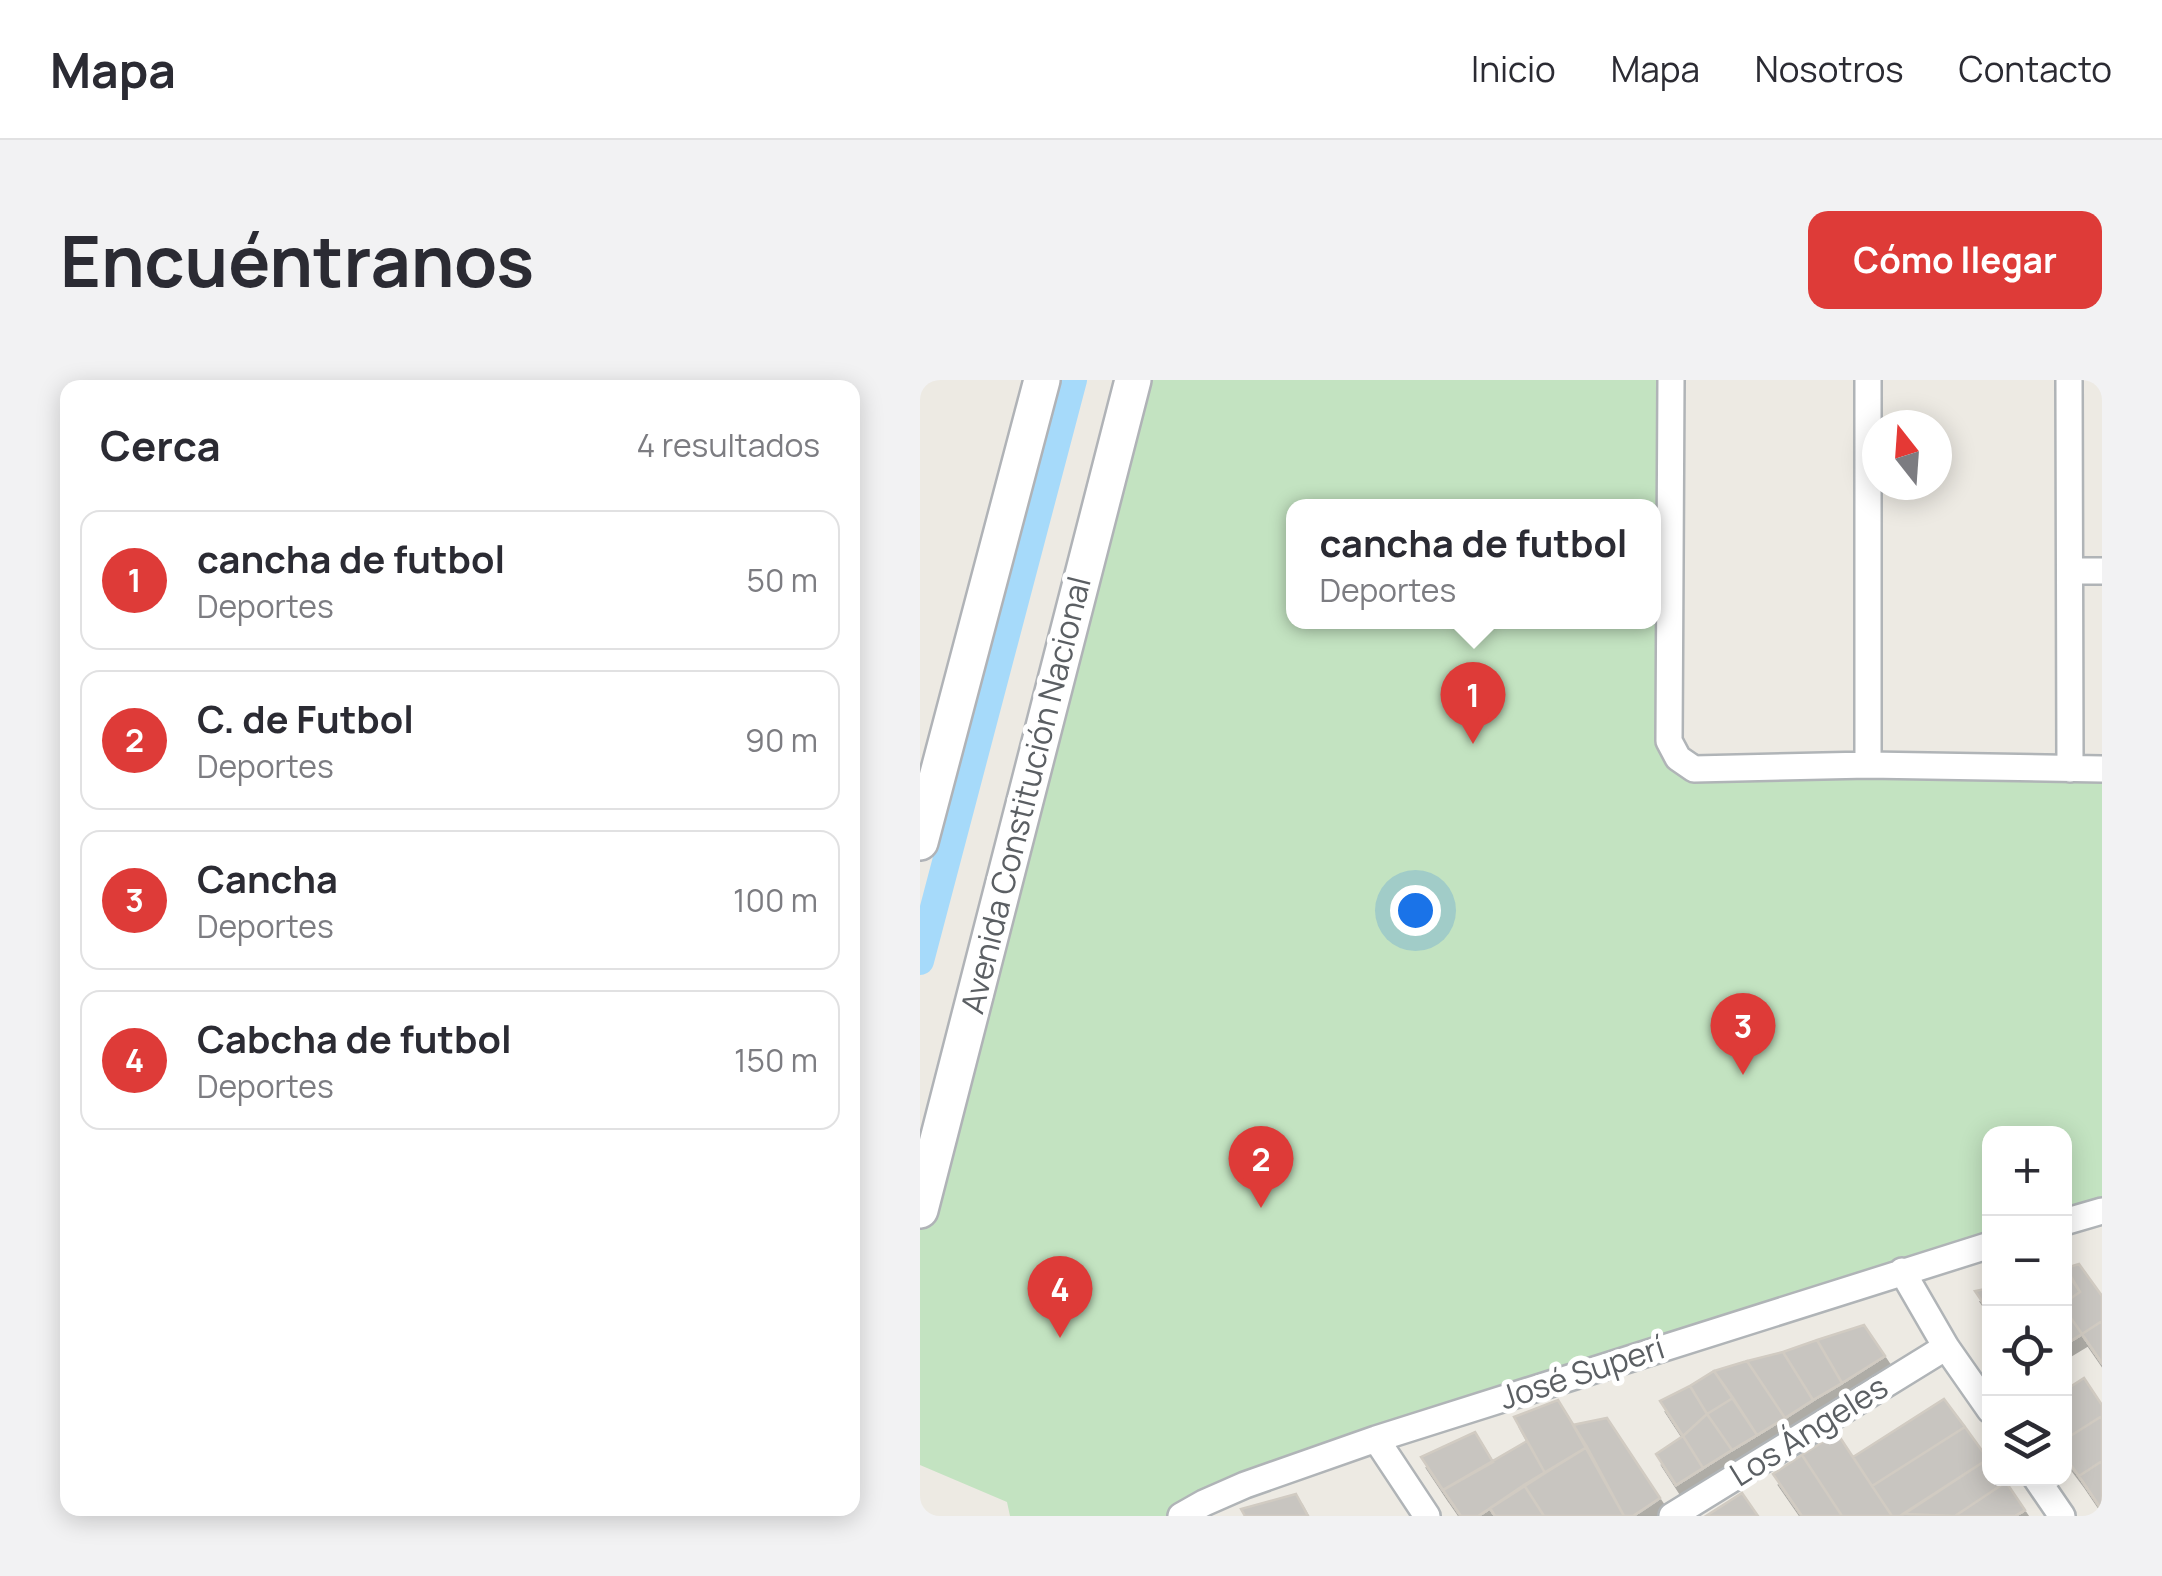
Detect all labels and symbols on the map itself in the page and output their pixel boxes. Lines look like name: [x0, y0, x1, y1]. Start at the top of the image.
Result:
north arrow: [1862, 410, 1952, 500]
street label: Avenida Constitución Nacional: [949, 572, 1101, 1018]
pin: 1: [1440, 662, 1506, 744]
your location: [1390, 885, 1441, 936]
pin: 3: [1710, 992, 1776, 1075]
pin: 2: [1228, 1126, 1294, 1208]
pin: 4: [1028, 1256, 1092, 1338]
street label: José Superí: [1494, 1325, 1670, 1419]
street label: Los Ángeles: [1721, 1364, 1896, 1496]

